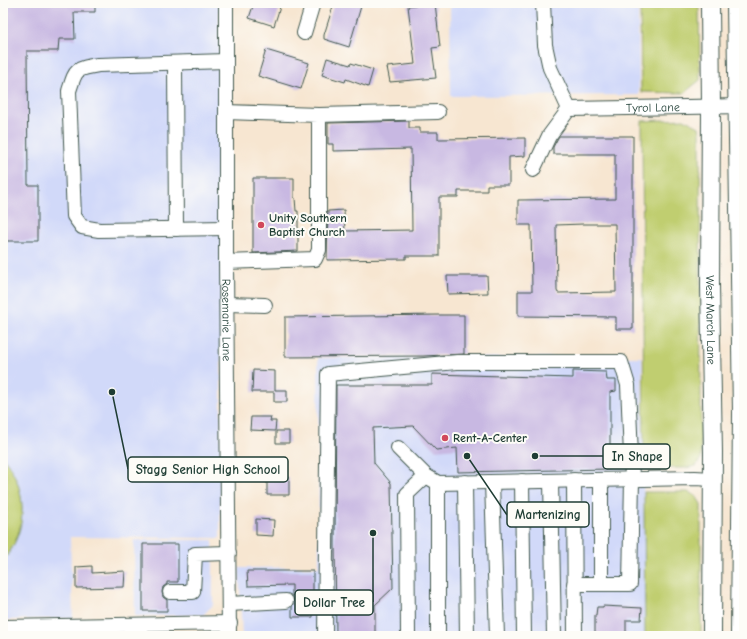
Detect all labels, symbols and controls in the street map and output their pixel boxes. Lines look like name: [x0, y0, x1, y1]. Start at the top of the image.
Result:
street label: Tyrol Lane: [626, 100, 680, 115]
place label: Unity Southern Baptist Church: [269, 211, 347, 239]
marker: Unity Southern Baptist Church: [256, 220, 266, 230]
street label: West March Lane: [703, 275, 718, 365]
street label: Rosemarie Lane: [219, 279, 234, 361]
place label: Rent-A-Center: [453, 431, 527, 445]
marker: Rent-A-Center: [440, 433, 450, 443]
callout: In Shape: [603, 444, 670, 469]
text: In Shape: [612, 449, 663, 464]
callout: Stagg Senior High School: [128, 457, 288, 482]
text: Stagg Senior High School: [136, 462, 280, 477]
callout: Martenizing: [507, 502, 589, 527]
text: Martenizing: [515, 507, 581, 522]
callout: Dollar Tree: [295, 590, 373, 615]
text: Dollar Tree: [303, 595, 366, 610]

